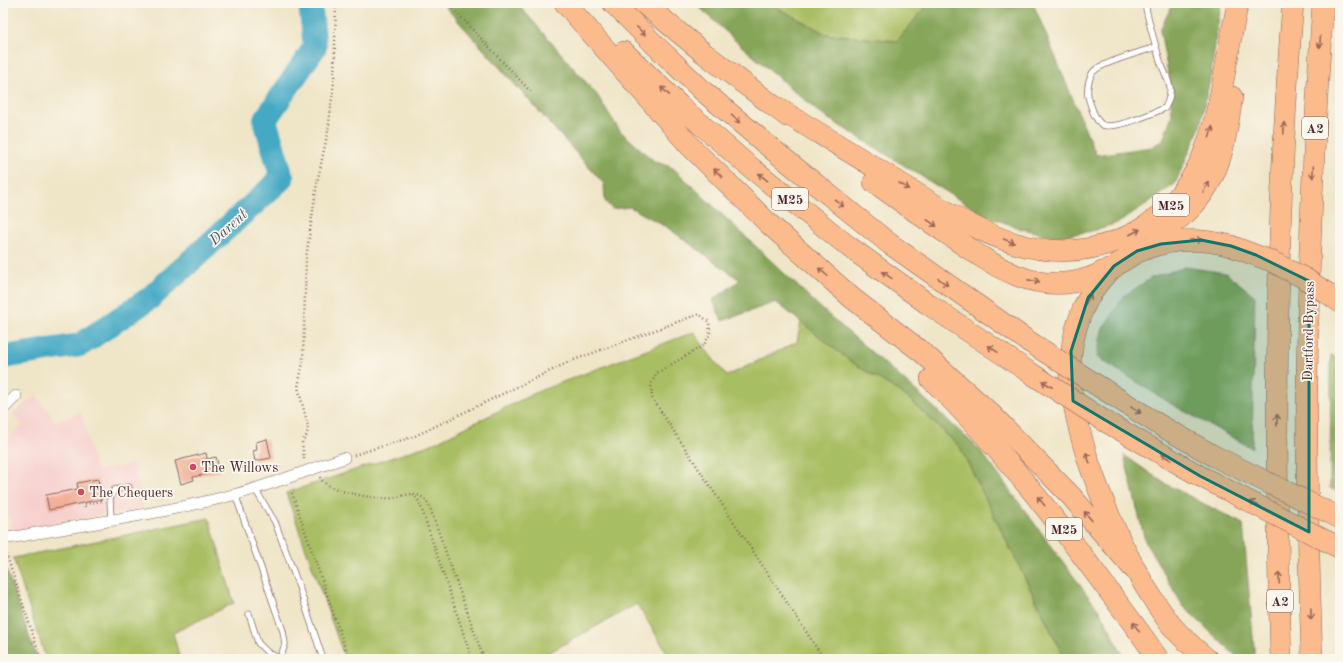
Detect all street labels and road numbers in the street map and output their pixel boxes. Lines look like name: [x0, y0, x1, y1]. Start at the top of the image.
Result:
road number: A2: [1302, 117, 1328, 139]
road number: M25: [772, 188, 808, 210]
road number: M25: [1153, 194, 1189, 216]
street label: Dartford Bypass: [1301, 281, 1317, 381]
road number: M25: [1046, 518, 1082, 540]
road number: A2: [1267, 590, 1293, 612]

